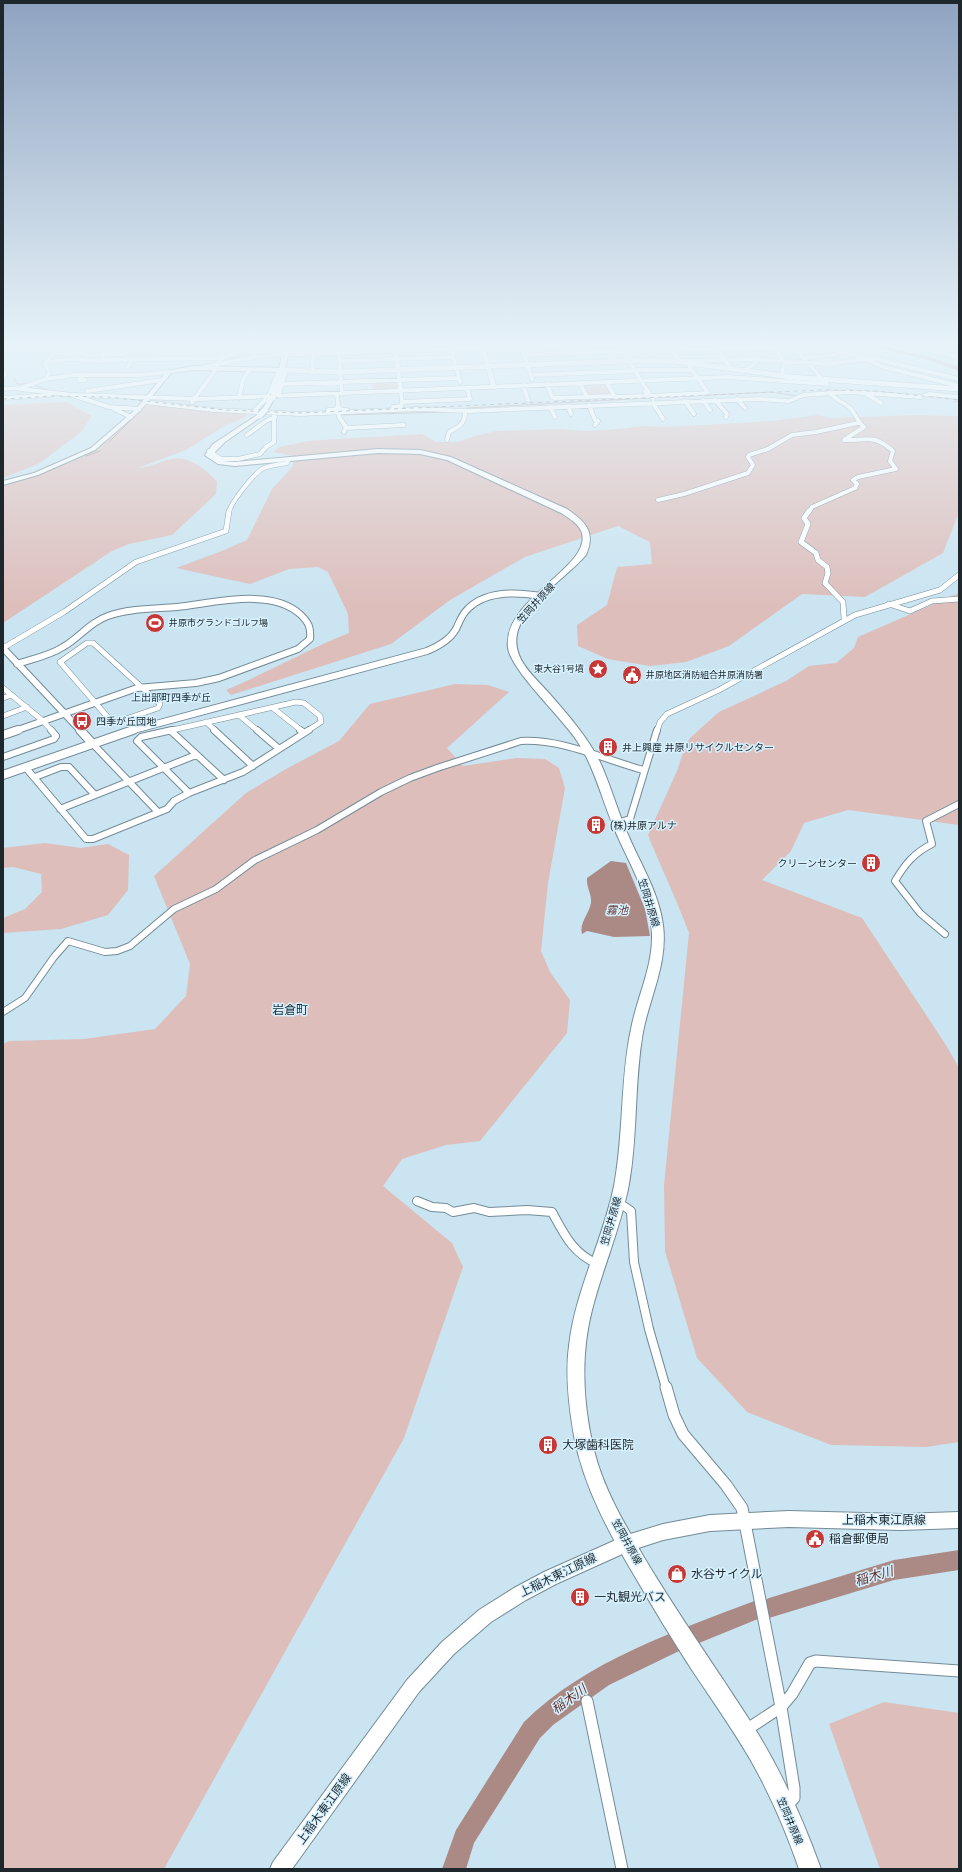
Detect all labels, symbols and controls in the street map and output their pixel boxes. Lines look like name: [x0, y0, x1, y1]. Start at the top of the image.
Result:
street label: 笠岡井原線: [515, 581, 557, 625]
sports icon: 井原市グランドゴルフ場: [144, 612, 166, 634]
place label: 井原市グランドゴルフ場: [169, 618, 268, 628]
place icon: 東大谷1号墳: [587, 658, 609, 680]
place label: 東大谷1号墳: [534, 664, 584, 674]
public building icon: 井原地区消防組合井原消防署: [621, 664, 643, 686]
place label: 井原地区消防組合井原消防署: [646, 670, 763, 680]
district label: 上出部町四季が丘: [131, 692, 211, 703]
bus stop icon: 四季が丘団地: [71, 710, 93, 732]
place label: 四季が丘団地: [96, 716, 157, 727]
building icon: 井上興産 井原リサイクルセンター: [597, 736, 619, 758]
place label: 井上興産 井原リサイクルセンター: [622, 742, 774, 753]
building icon: (株)井原アルナ: [585, 814, 607, 836]
place label: (株)井原アルナ: [610, 820, 677, 832]
building icon: クリーンセンター: [860, 852, 882, 874]
place label: クリーンセンター: [778, 858, 857, 869]
street label: 笠岡井原線: [636, 877, 662, 929]
water label: 霧池: [606, 904, 629, 917]
district label: 岩倉町: [272, 1003, 308, 1017]
street label: 笠岡井原線: [599, 1195, 623, 1247]
building icon: 大塚歯科医院: [537, 1434, 559, 1456]
place label: 大塚歯科医院: [562, 1438, 634, 1452]
street label: 上稲木東江原線: [842, 1513, 926, 1527]
street label: 笠岡井原線: [610, 1517, 644, 1567]
public building icon: 稲倉郵便局: [804, 1528, 826, 1550]
place label: 稲倉郵便局: [829, 1532, 889, 1546]
street label: 上稲木東江原線: [517, 1550, 599, 1600]
shop icon: 水谷サイクル: [666, 1563, 688, 1585]
water label: 稲木川: [853, 1563, 897, 1589]
place label: 水谷サイクル: [691, 1567, 762, 1581]
building icon: 一丸観光バス: [569, 1586, 591, 1608]
place label: 一丸観光バス: [594, 1590, 666, 1604]
water label: 稲木川: [549, 1680, 591, 1717]
street label: 上稲木東江原線: [294, 1771, 354, 1847]
street label: 笠岡井原線: [775, 1796, 805, 1846]

